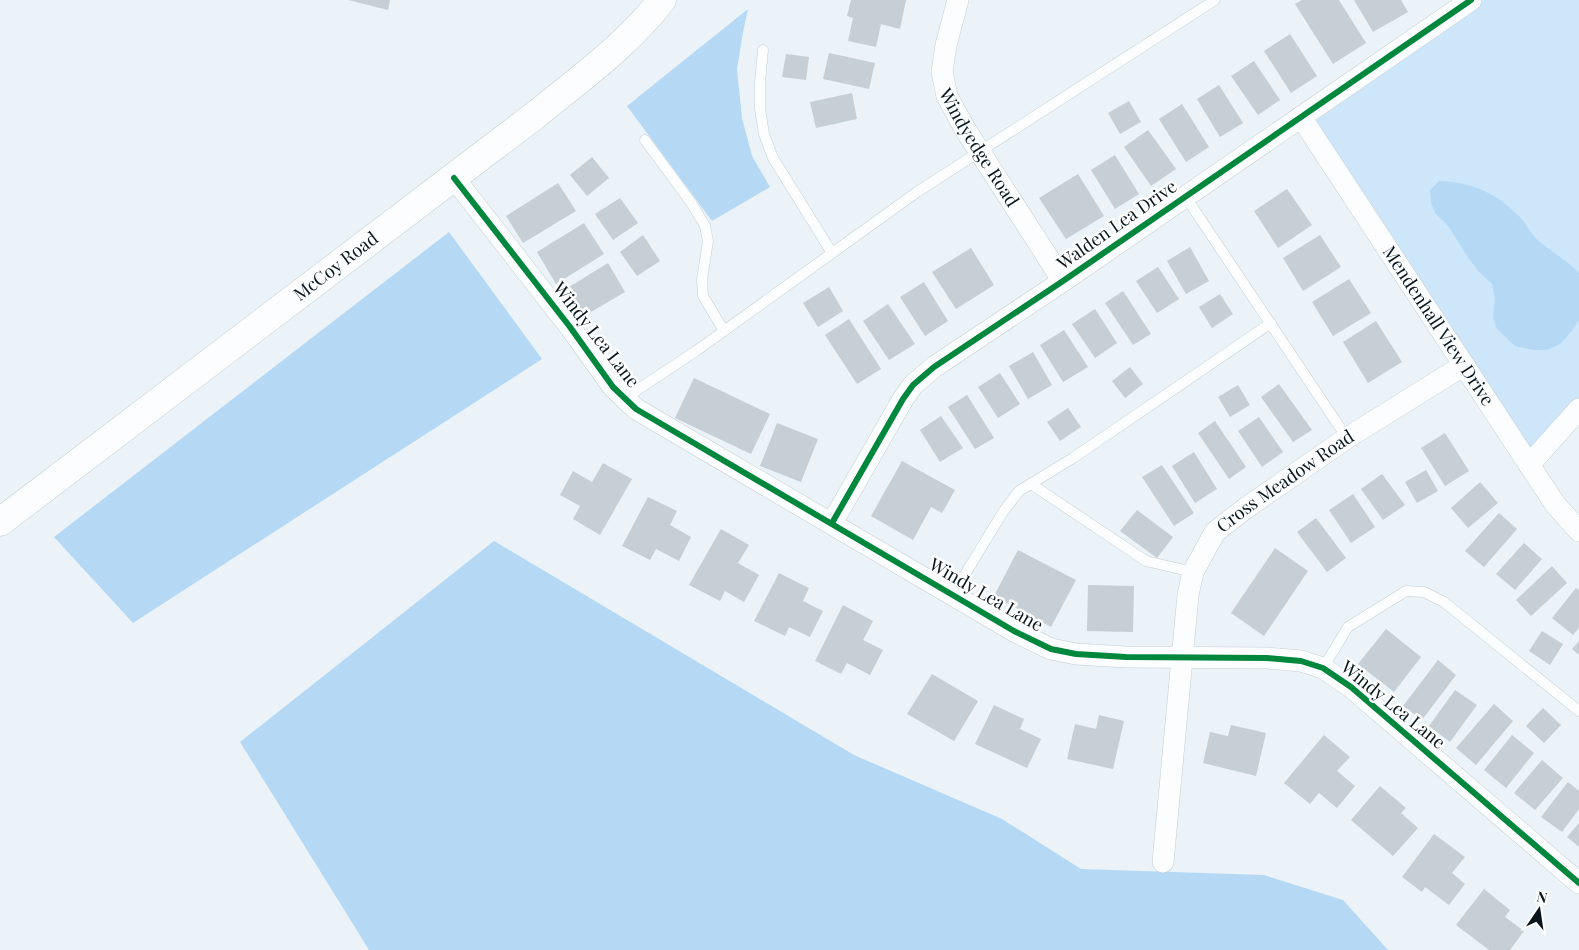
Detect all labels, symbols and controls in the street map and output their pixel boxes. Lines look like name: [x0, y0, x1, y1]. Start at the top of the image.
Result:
street label: Windyedge Road: [934, 83, 1025, 211]
street label: Walden Lea Drive: [1051, 174, 1181, 275]
street label: McCoy Road: [288, 226, 383, 306]
street label: Mendenhall View Drive: [1378, 241, 1500, 410]
street label: Windy Lea Lane: [547, 276, 646, 392]
street label: Cross Meadow Road: [1211, 423, 1358, 538]
street label: Windy Lea Lane: [924, 551, 1048, 636]
street label: Windy Lea Lane: [1336, 654, 1451, 754]
north arrow: [1514, 885, 1564, 935]
text: N: [1535, 886, 1549, 907]

